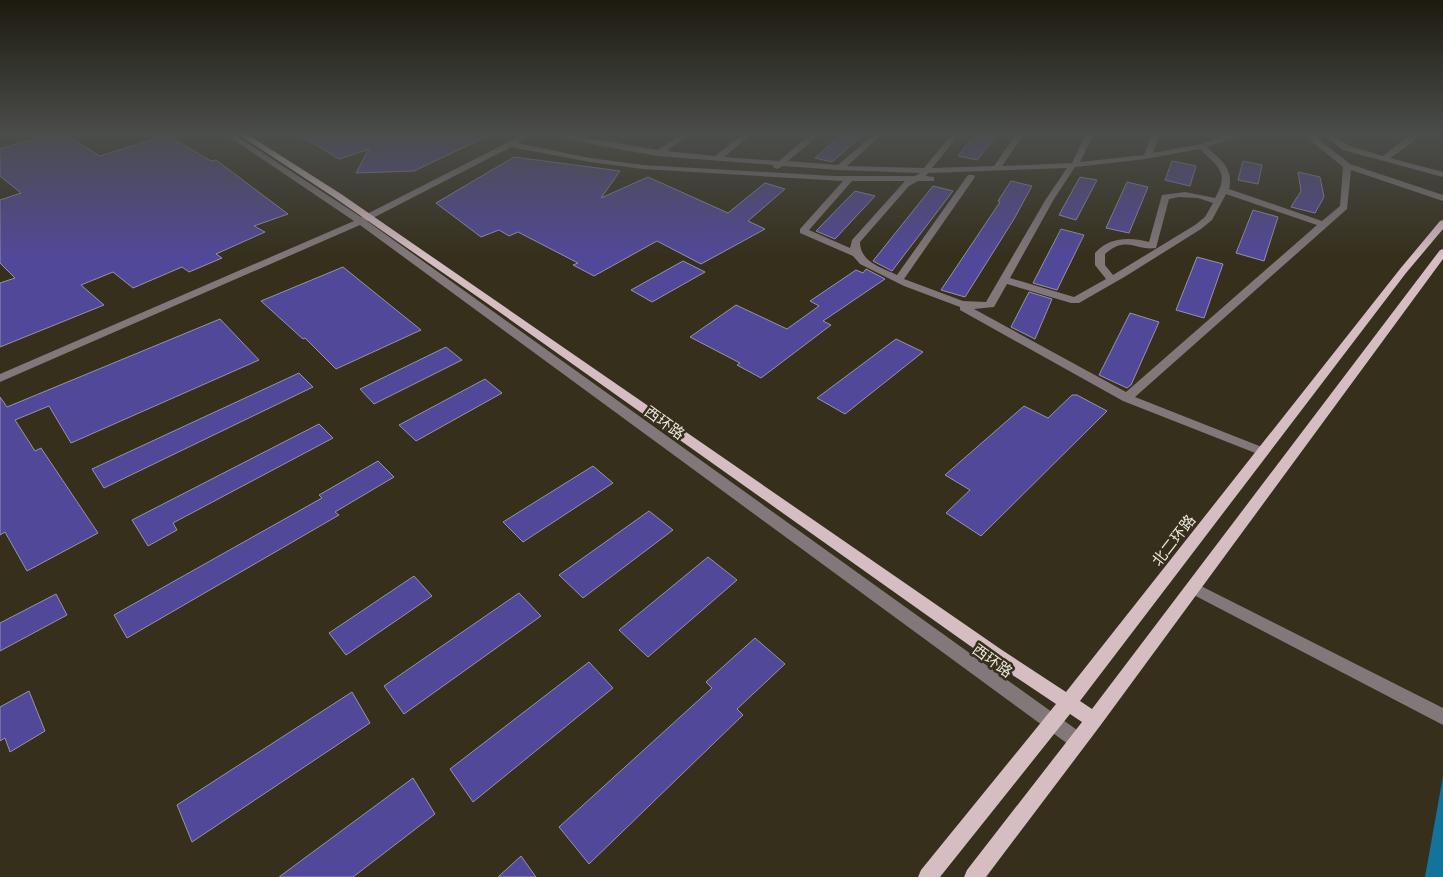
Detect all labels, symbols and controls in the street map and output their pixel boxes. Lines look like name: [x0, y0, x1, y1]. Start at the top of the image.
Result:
street label: 西环路: [641, 401, 689, 443]
street label: 北二环路: [1147, 510, 1199, 570]
street label: 西环路: [969, 639, 1017, 681]

